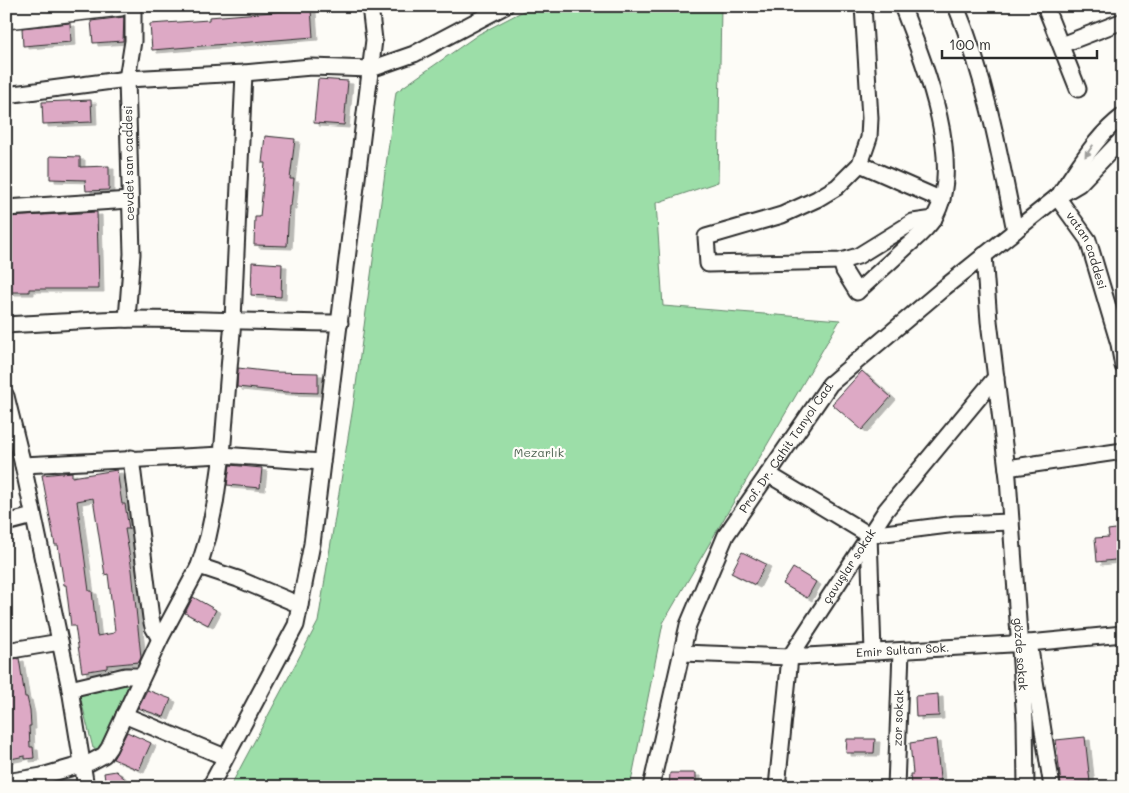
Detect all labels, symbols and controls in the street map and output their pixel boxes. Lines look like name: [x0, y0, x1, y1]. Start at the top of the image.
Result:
scale bar: [942, 28, 1096, 60]
text: 100 m: [949, 34, 991, 54]
street label: cevdet san caddesi: [119, 105, 137, 221]
one-way arrow: [1084, 144, 1094, 158]
street label: vatan caddesi: [1063, 208, 1111, 291]
street label: Prof. Dr. Cahit Tanyol Cad.: [735, 375, 836, 516]
park label: Mezarlık: [514, 444, 564, 460]
street label: çavuşlar sokak: [818, 525, 879, 606]
street label: gözde sokak: [1011, 617, 1032, 691]
street label: Emir Sultan Sok.: [856, 639, 950, 660]
street label: zor sokak: [888, 689, 907, 747]

